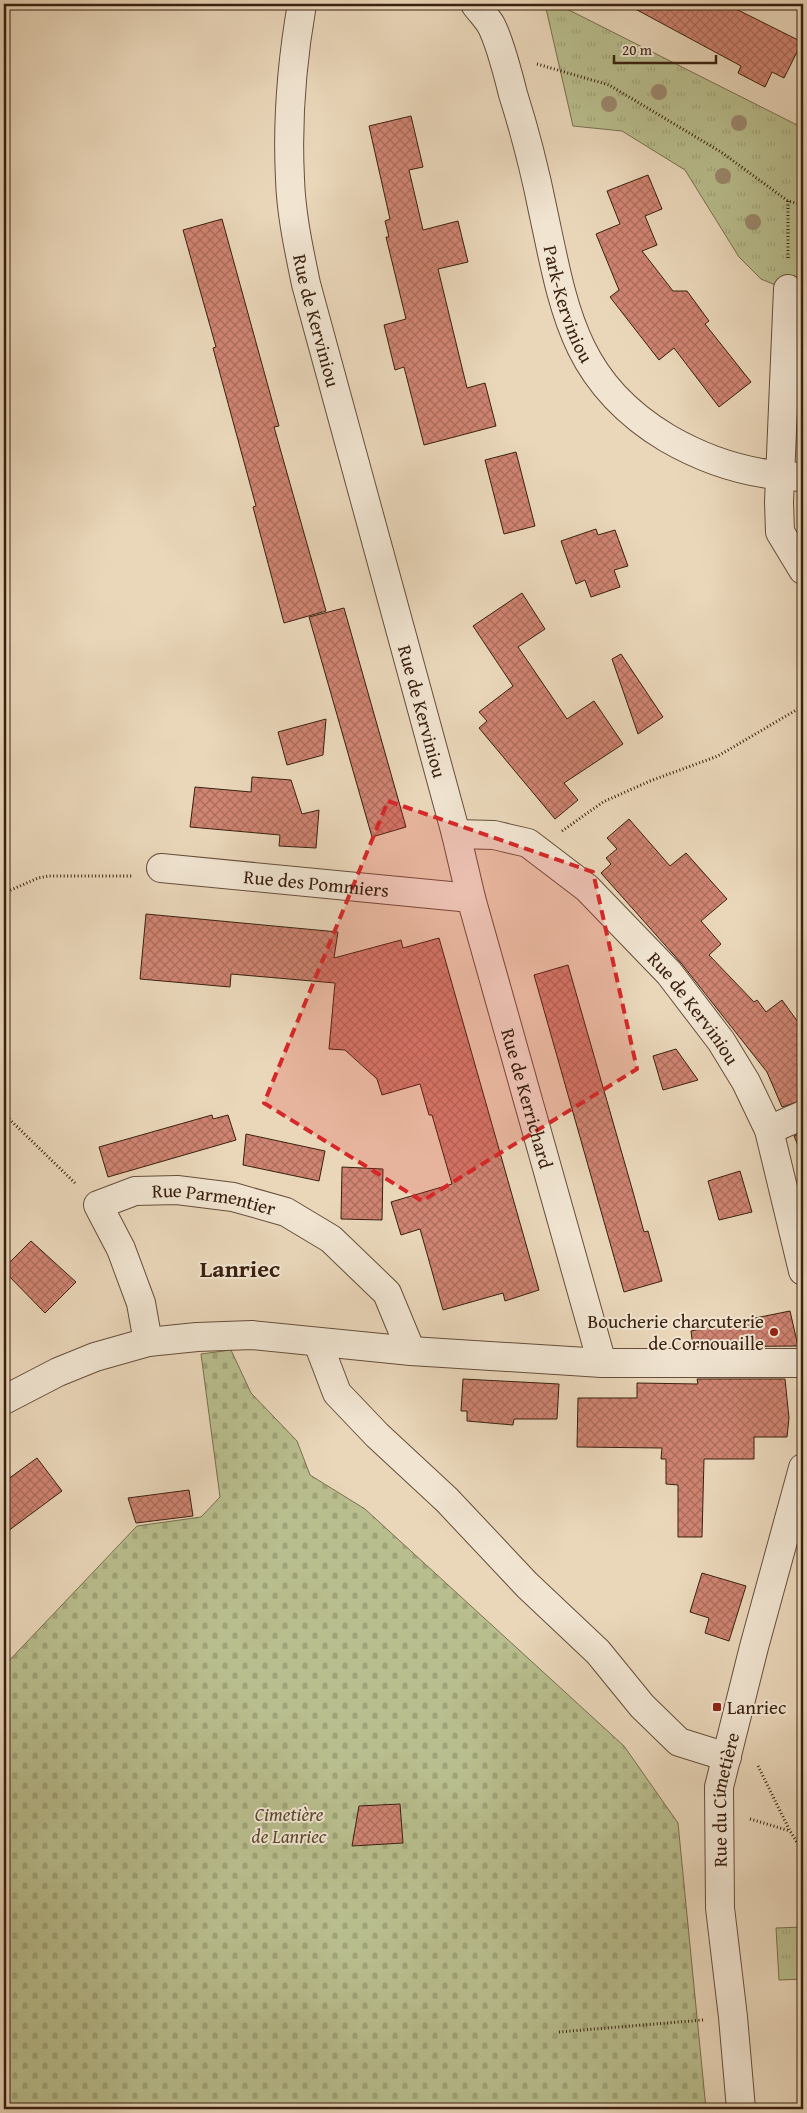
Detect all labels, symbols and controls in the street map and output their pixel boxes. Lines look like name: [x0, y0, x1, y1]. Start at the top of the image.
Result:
scale bar: [614, 32, 717, 64]
text: 20 m: [622, 39, 653, 60]
street label: Park-Kerviniou: [537, 243, 601, 368]
street label: Rue de Kerviniou: [286, 252, 348, 391]
street label: Rue de Kerviniou: [391, 642, 454, 781]
street label: Rue des Pommiers: [242, 862, 390, 904]
street label: Rue de Kerviniou: [641, 945, 747, 1071]
street label: Rue de Kerrichard: [494, 1025, 561, 1172]
street label: Rue Parmentier: [152, 1176, 279, 1222]
district label: Lanriec: [200, 1251, 280, 1286]
place label: Boucherie charcuterie de Cornouaille: [588, 1307, 764, 1357]
marker: Boucherie charcuterie de Cornouaille: [768, 1326, 780, 1338]
place label: Lanriec: [727, 1693, 786, 1721]
marker: Lanriec: [711, 1701, 723, 1713]
street label: Rue du Cimetière: [704, 1729, 746, 1868]
park label: Cimetière de Lanriec: [252, 1800, 327, 1850]

